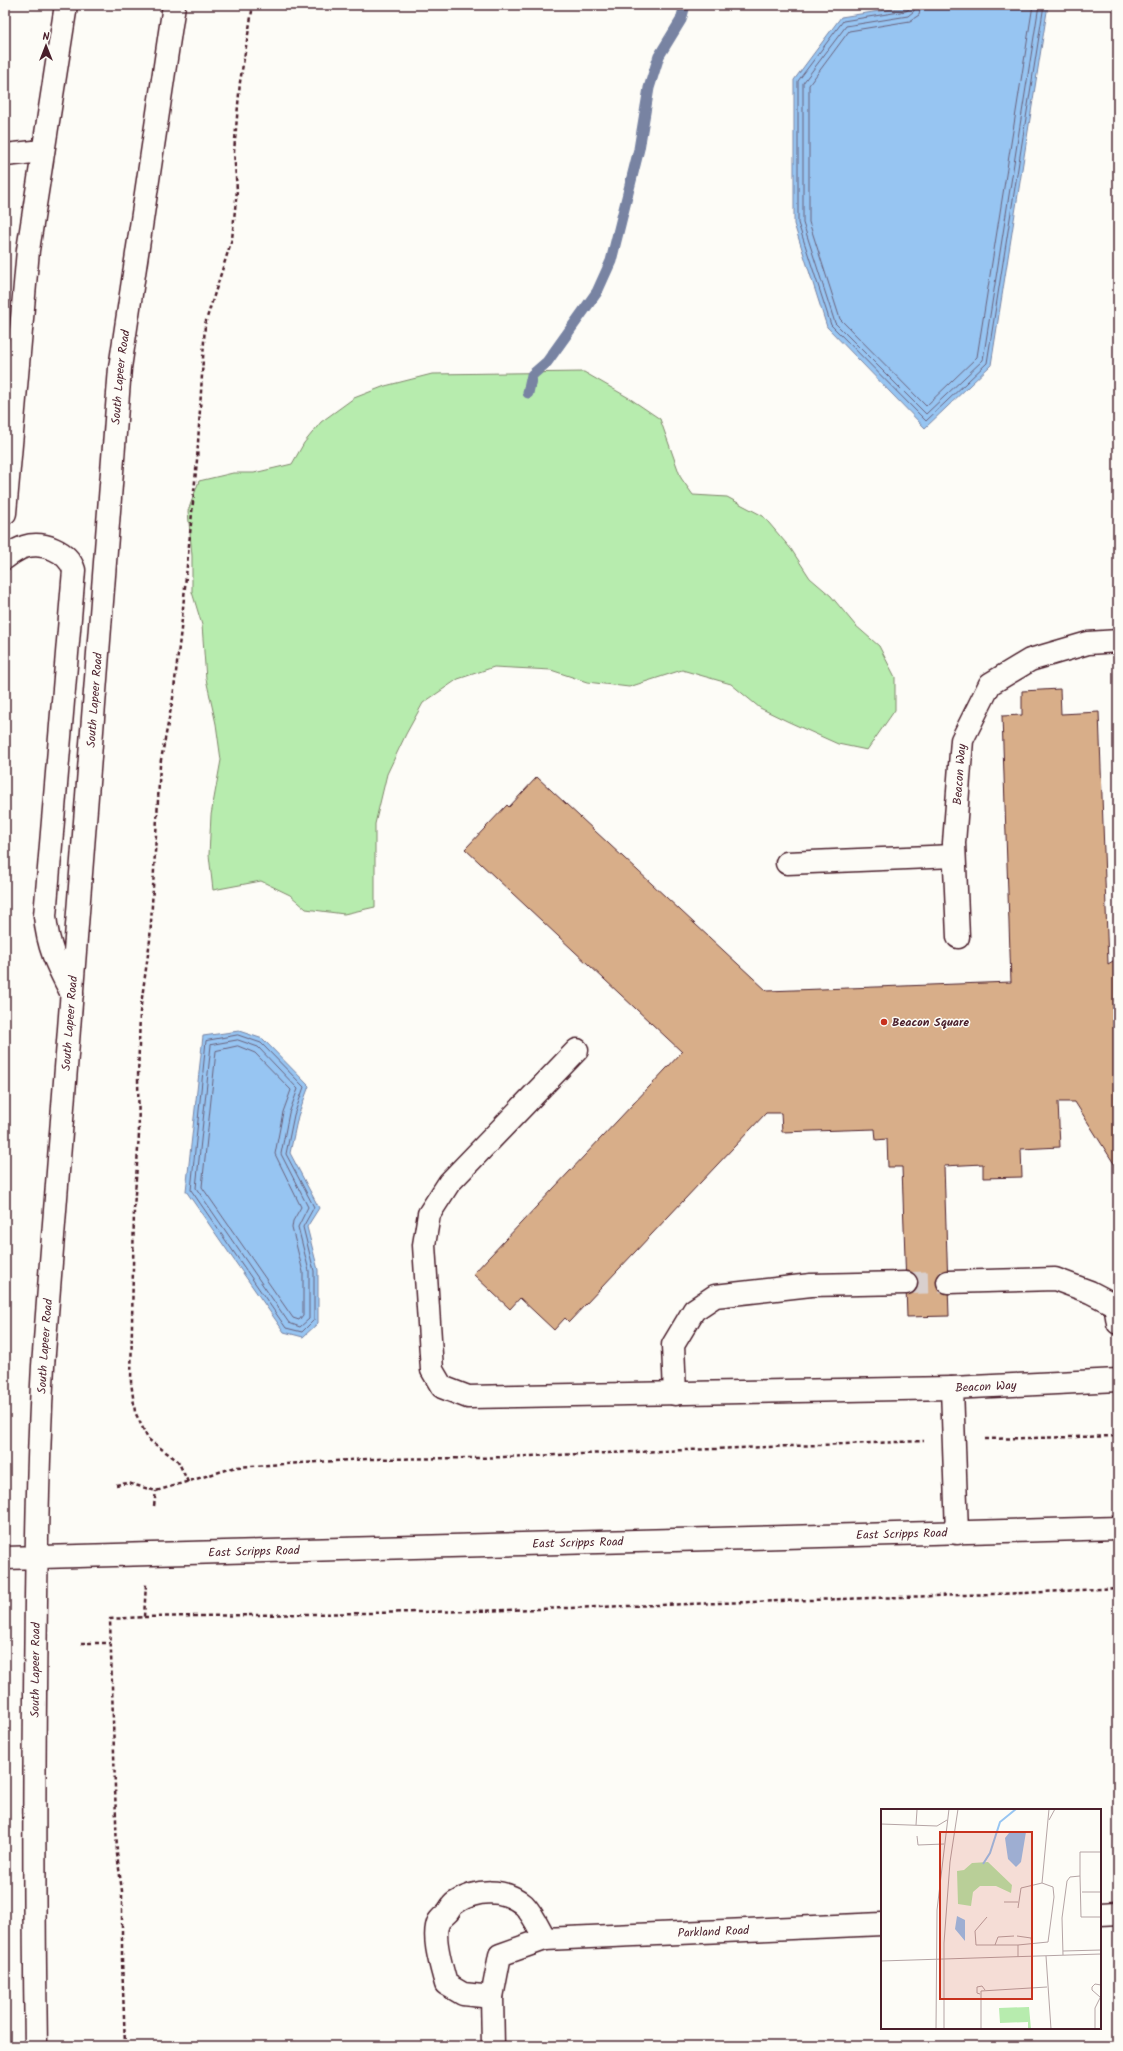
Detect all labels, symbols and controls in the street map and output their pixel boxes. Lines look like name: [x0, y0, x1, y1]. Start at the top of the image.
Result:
north arrow: [26, 26, 66, 66]
text: N: [43, 28, 50, 46]
street label: South Lapeer Road: [107, 328, 136, 425]
street label: South Lapeer Road: [82, 651, 108, 748]
street label: Beacon Way: [948, 743, 972, 806]
street label: South Lapeer Road: [57, 974, 83, 1071]
place label: Beacon Square: [892, 1013, 969, 1032]
marker: Beacon Square: [879, 1017, 889, 1027]
street label: South Lapeer Road: [33, 1297, 58, 1394]
street label: Beacon Way: [955, 1376, 1017, 1398]
street label: East Scripps Road: [856, 1524, 949, 1545]
street label: East Scripps Road: [532, 1532, 625, 1554]
street label: East Scripps Road: [208, 1541, 301, 1563]
street label: South Lapeer Road: [26, 1621, 46, 1718]
inset map: [881, 1809, 1101, 2029]
street label: Parkland Road: [677, 1921, 751, 1943]

